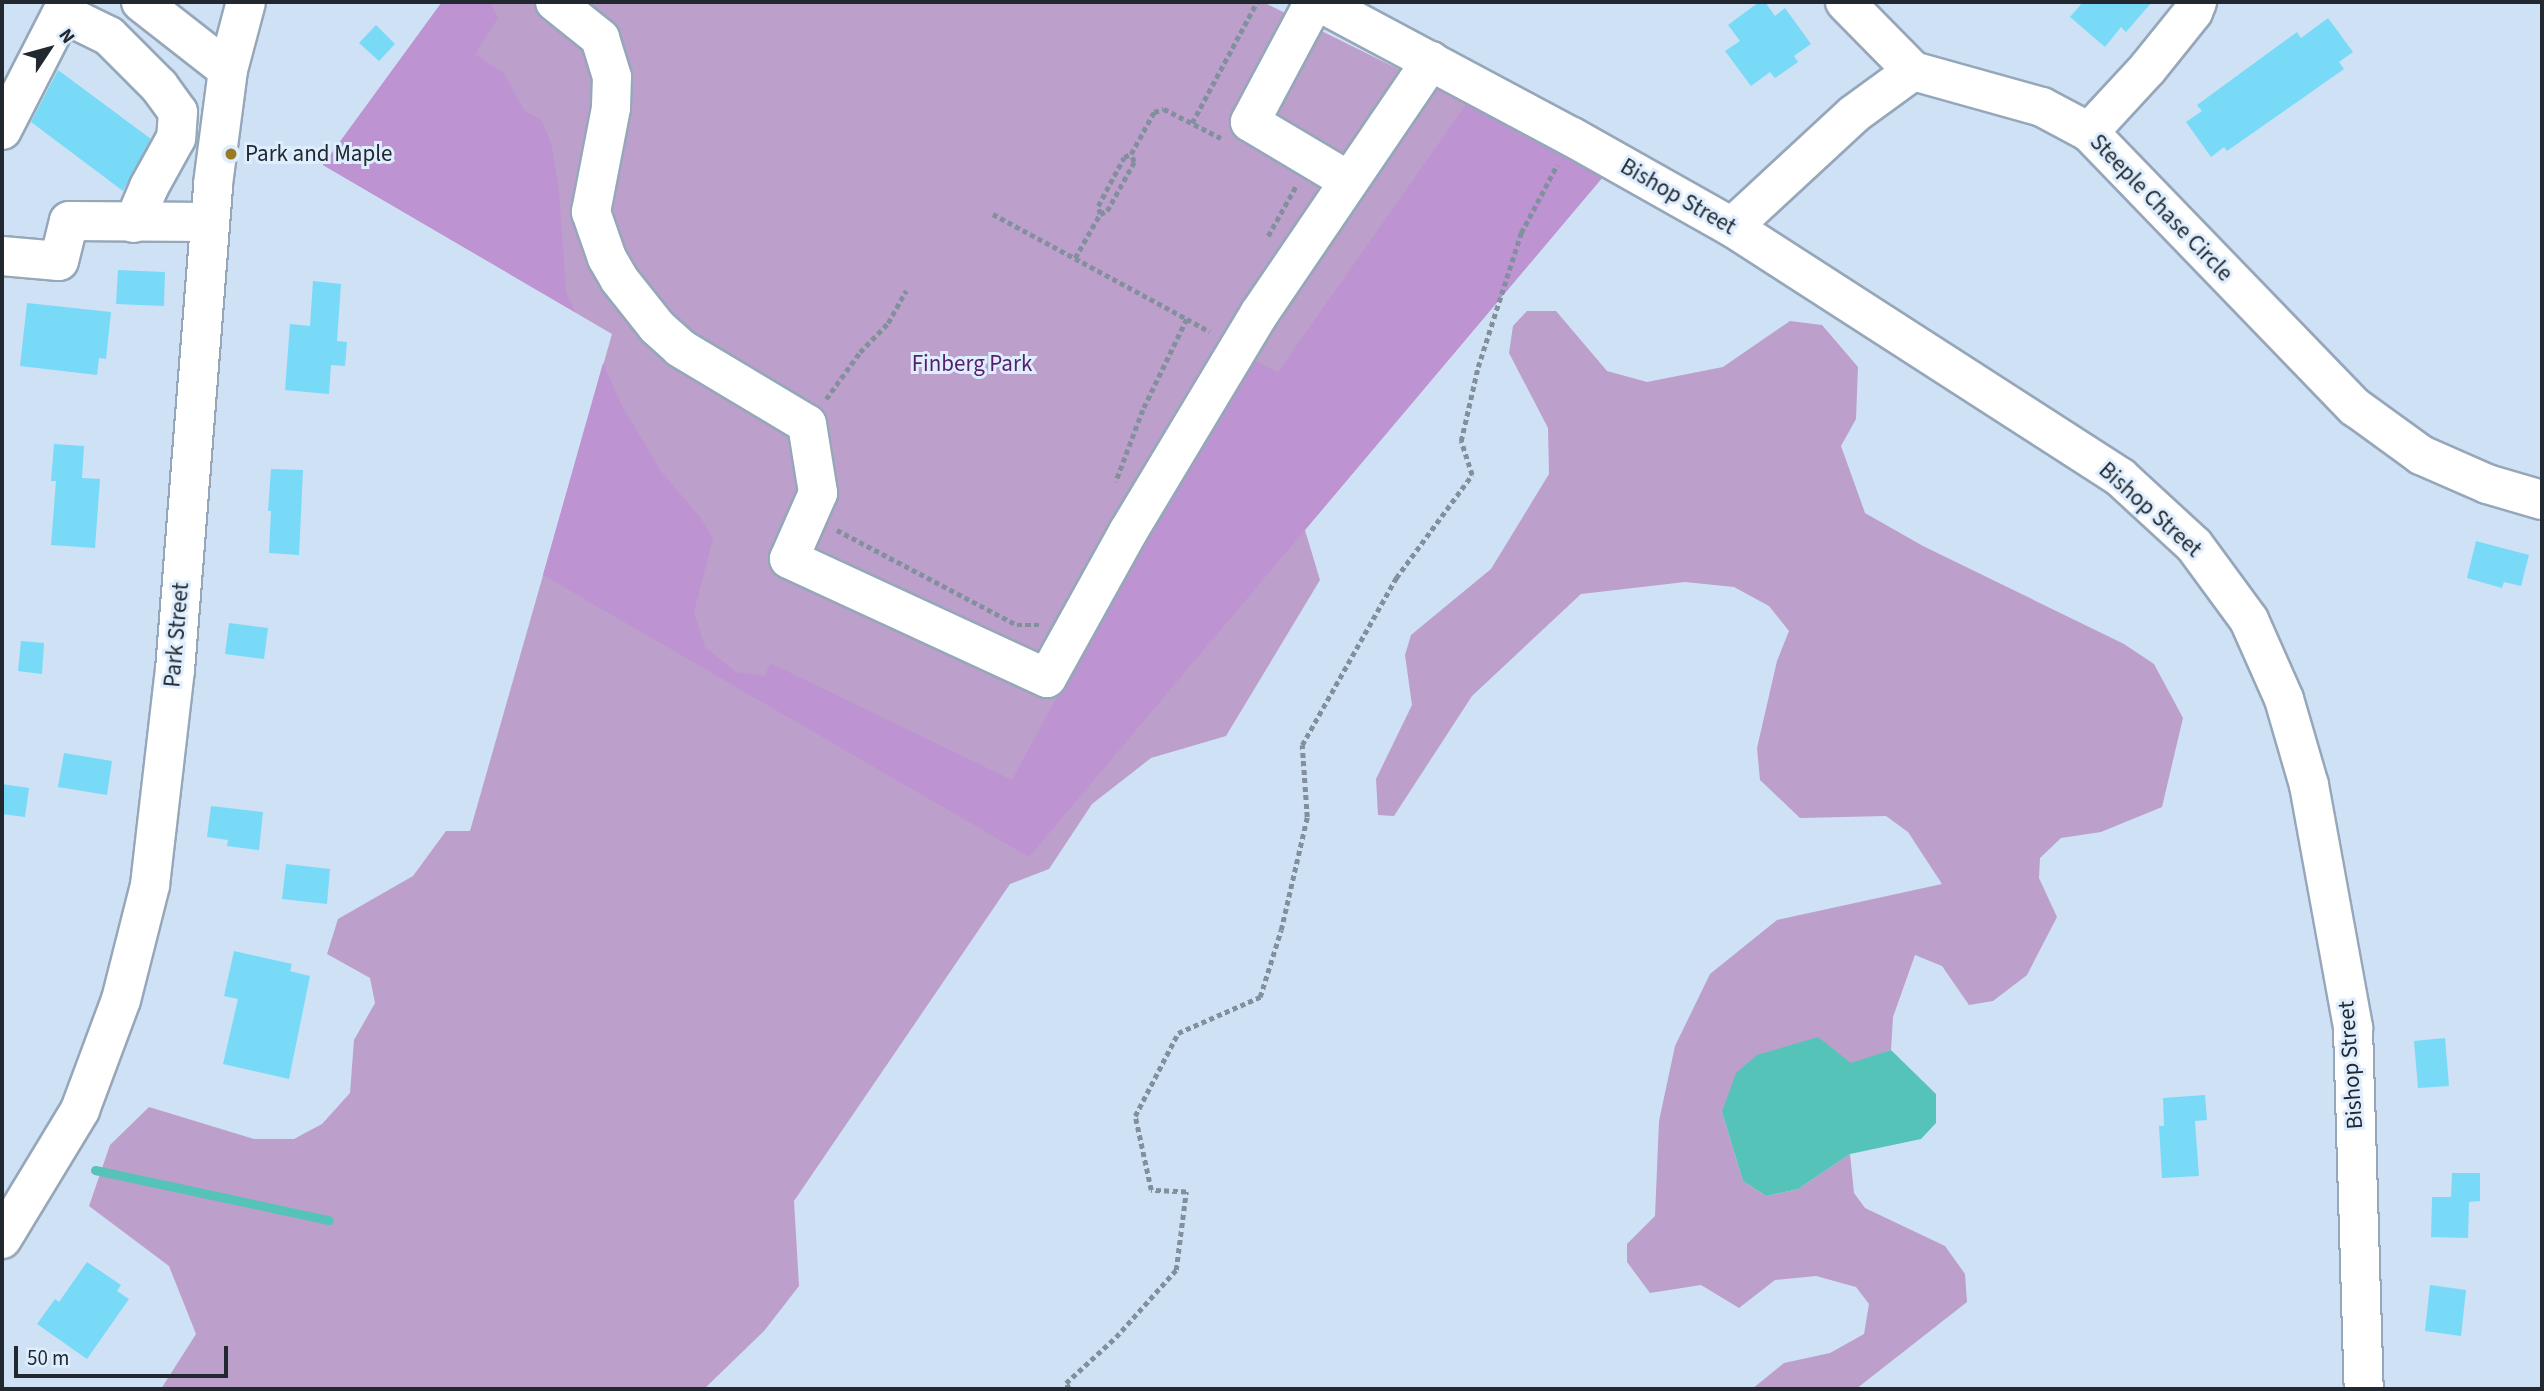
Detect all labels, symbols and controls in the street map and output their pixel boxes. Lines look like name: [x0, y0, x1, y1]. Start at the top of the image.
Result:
north arrow: [14, 14, 84, 84]
text: N: [52, 23, 81, 49]
street label: Steeple Chase Circle: [2084, 129, 2238, 287]
place label: Park and Maple: [245, 140, 392, 168]
marker: Park and Maple: [223, 146, 239, 162]
street label: Bishop Street: [1615, 153, 1741, 241]
park label: Finberg Park: [912, 350, 1032, 378]
street label: Bishop Street: [2093, 457, 2207, 563]
street label: Park Street: [159, 581, 195, 689]
street label: Bishop Street: [2333, 1000, 2369, 1130]
scale bar: [18, 1332, 231, 1376]
text: 50 m: [27, 1343, 69, 1373]

